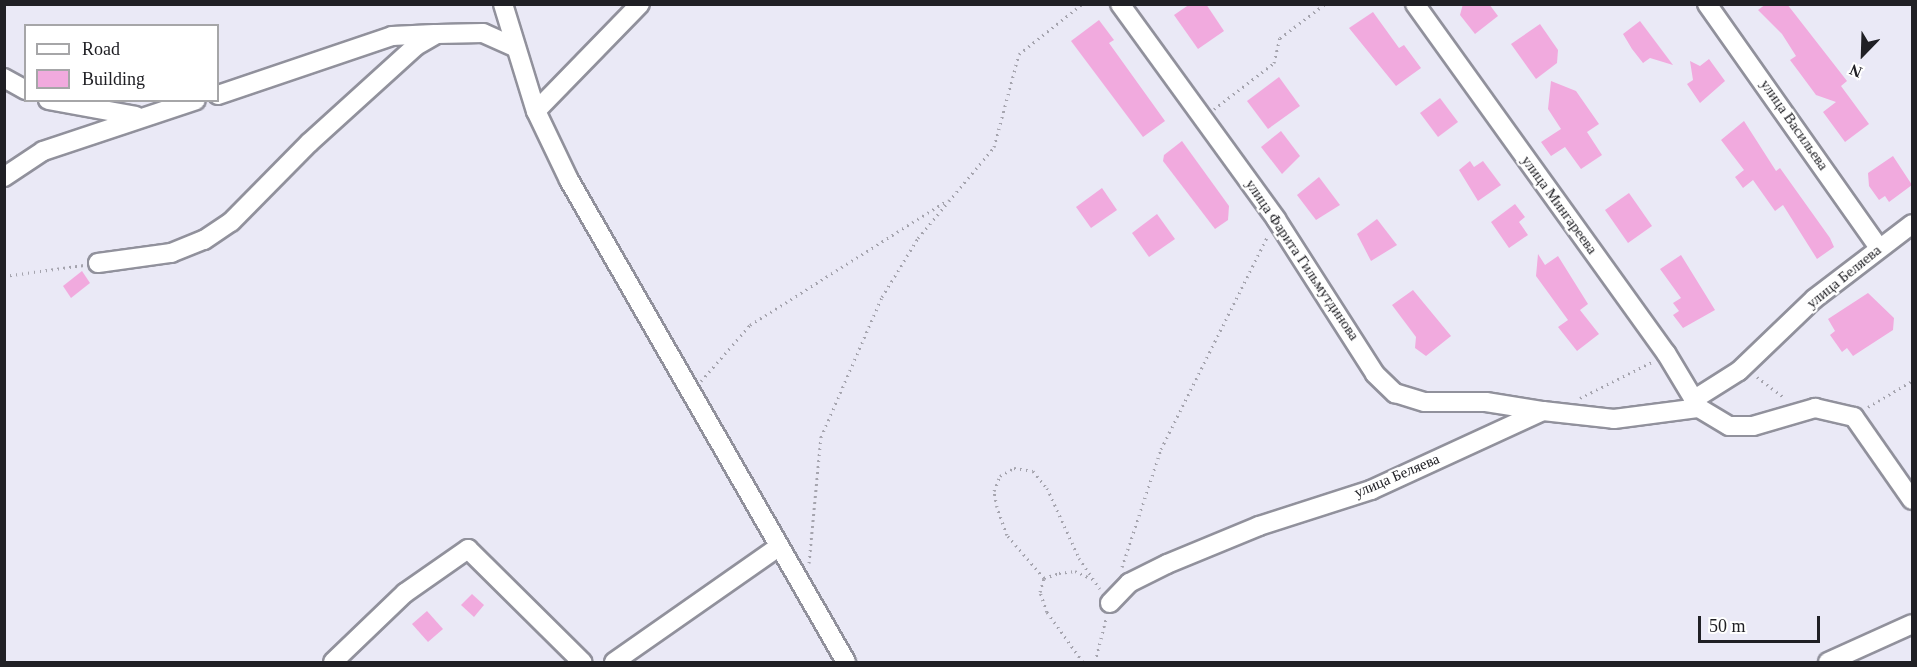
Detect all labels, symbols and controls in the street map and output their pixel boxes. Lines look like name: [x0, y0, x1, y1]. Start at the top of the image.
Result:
legend: [24, 24, 219, 102]
north arrow: [1833, 24, 1893, 84]
text: Road: [82, 39, 120, 59]
text: N: [1847, 61, 1864, 81]
text: Building: [82, 69, 145, 89]
street label: улица Васильева: [1756, 76, 1832, 174]
street label: улица Мингареева: [1517, 152, 1601, 258]
street label: улица Фарита Гильмутдинова: [1241, 176, 1363, 344]
street label: улица Беляева: [1803, 241, 1885, 313]
street label: улица Беляева: [1352, 450, 1442, 502]
scale bar: [1701, 604, 1822, 642]
text: 50 m: [1709, 616, 1746, 636]

